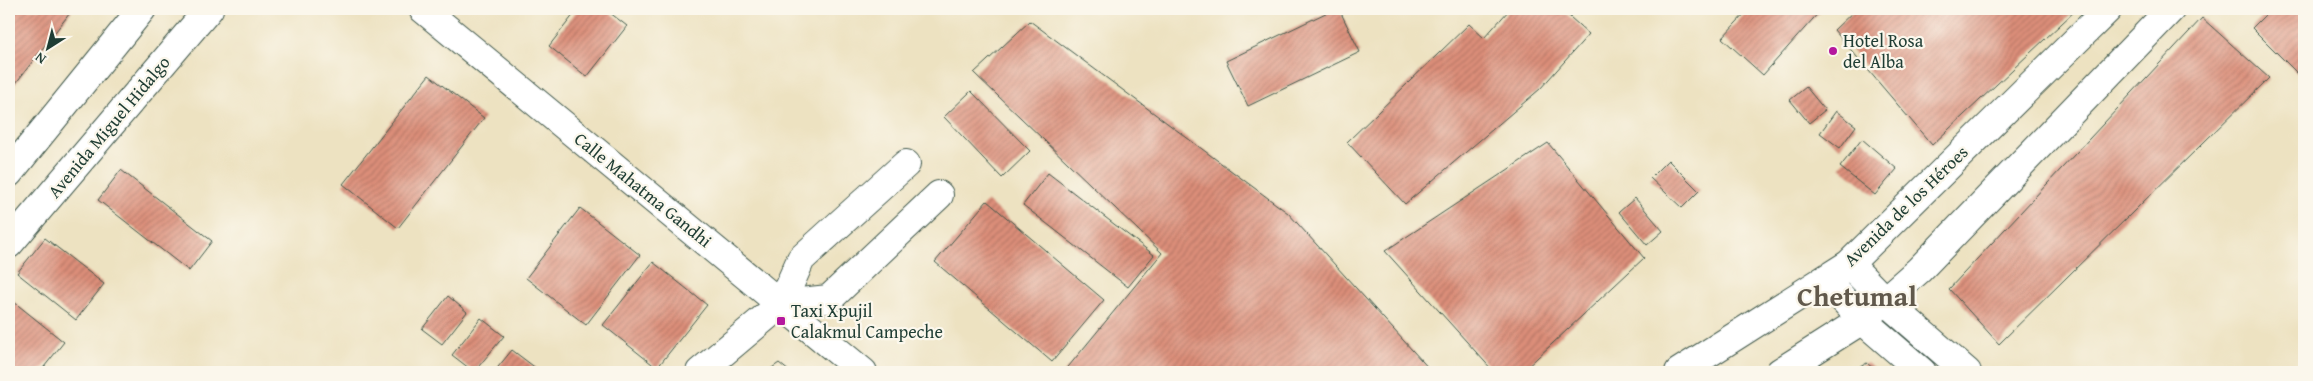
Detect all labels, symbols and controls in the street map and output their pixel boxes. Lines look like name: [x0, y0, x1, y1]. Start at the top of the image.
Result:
north arrow: [22, 22, 72, 72]
place label: Hotel Rosa del Alba: [1843, 27, 1924, 75]
marker: Hotel Rosa del Alba: [1827, 45, 1839, 57]
text: N: [30, 47, 50, 69]
street label: Avenida Miguel Hidalgo: [41, 50, 176, 204]
street label: Calle Mahatma Gandhi: [569, 126, 718, 254]
street label: Avenida de los Héroes: [1837, 139, 1974, 272]
district label: Chetumal: [1797, 275, 1917, 316]
place label: Taxi Xpujil Calakmul Campeche: [791, 297, 943, 345]
marker: Taxi Xpujil Calakmul Campeche: [775, 315, 787, 327]

